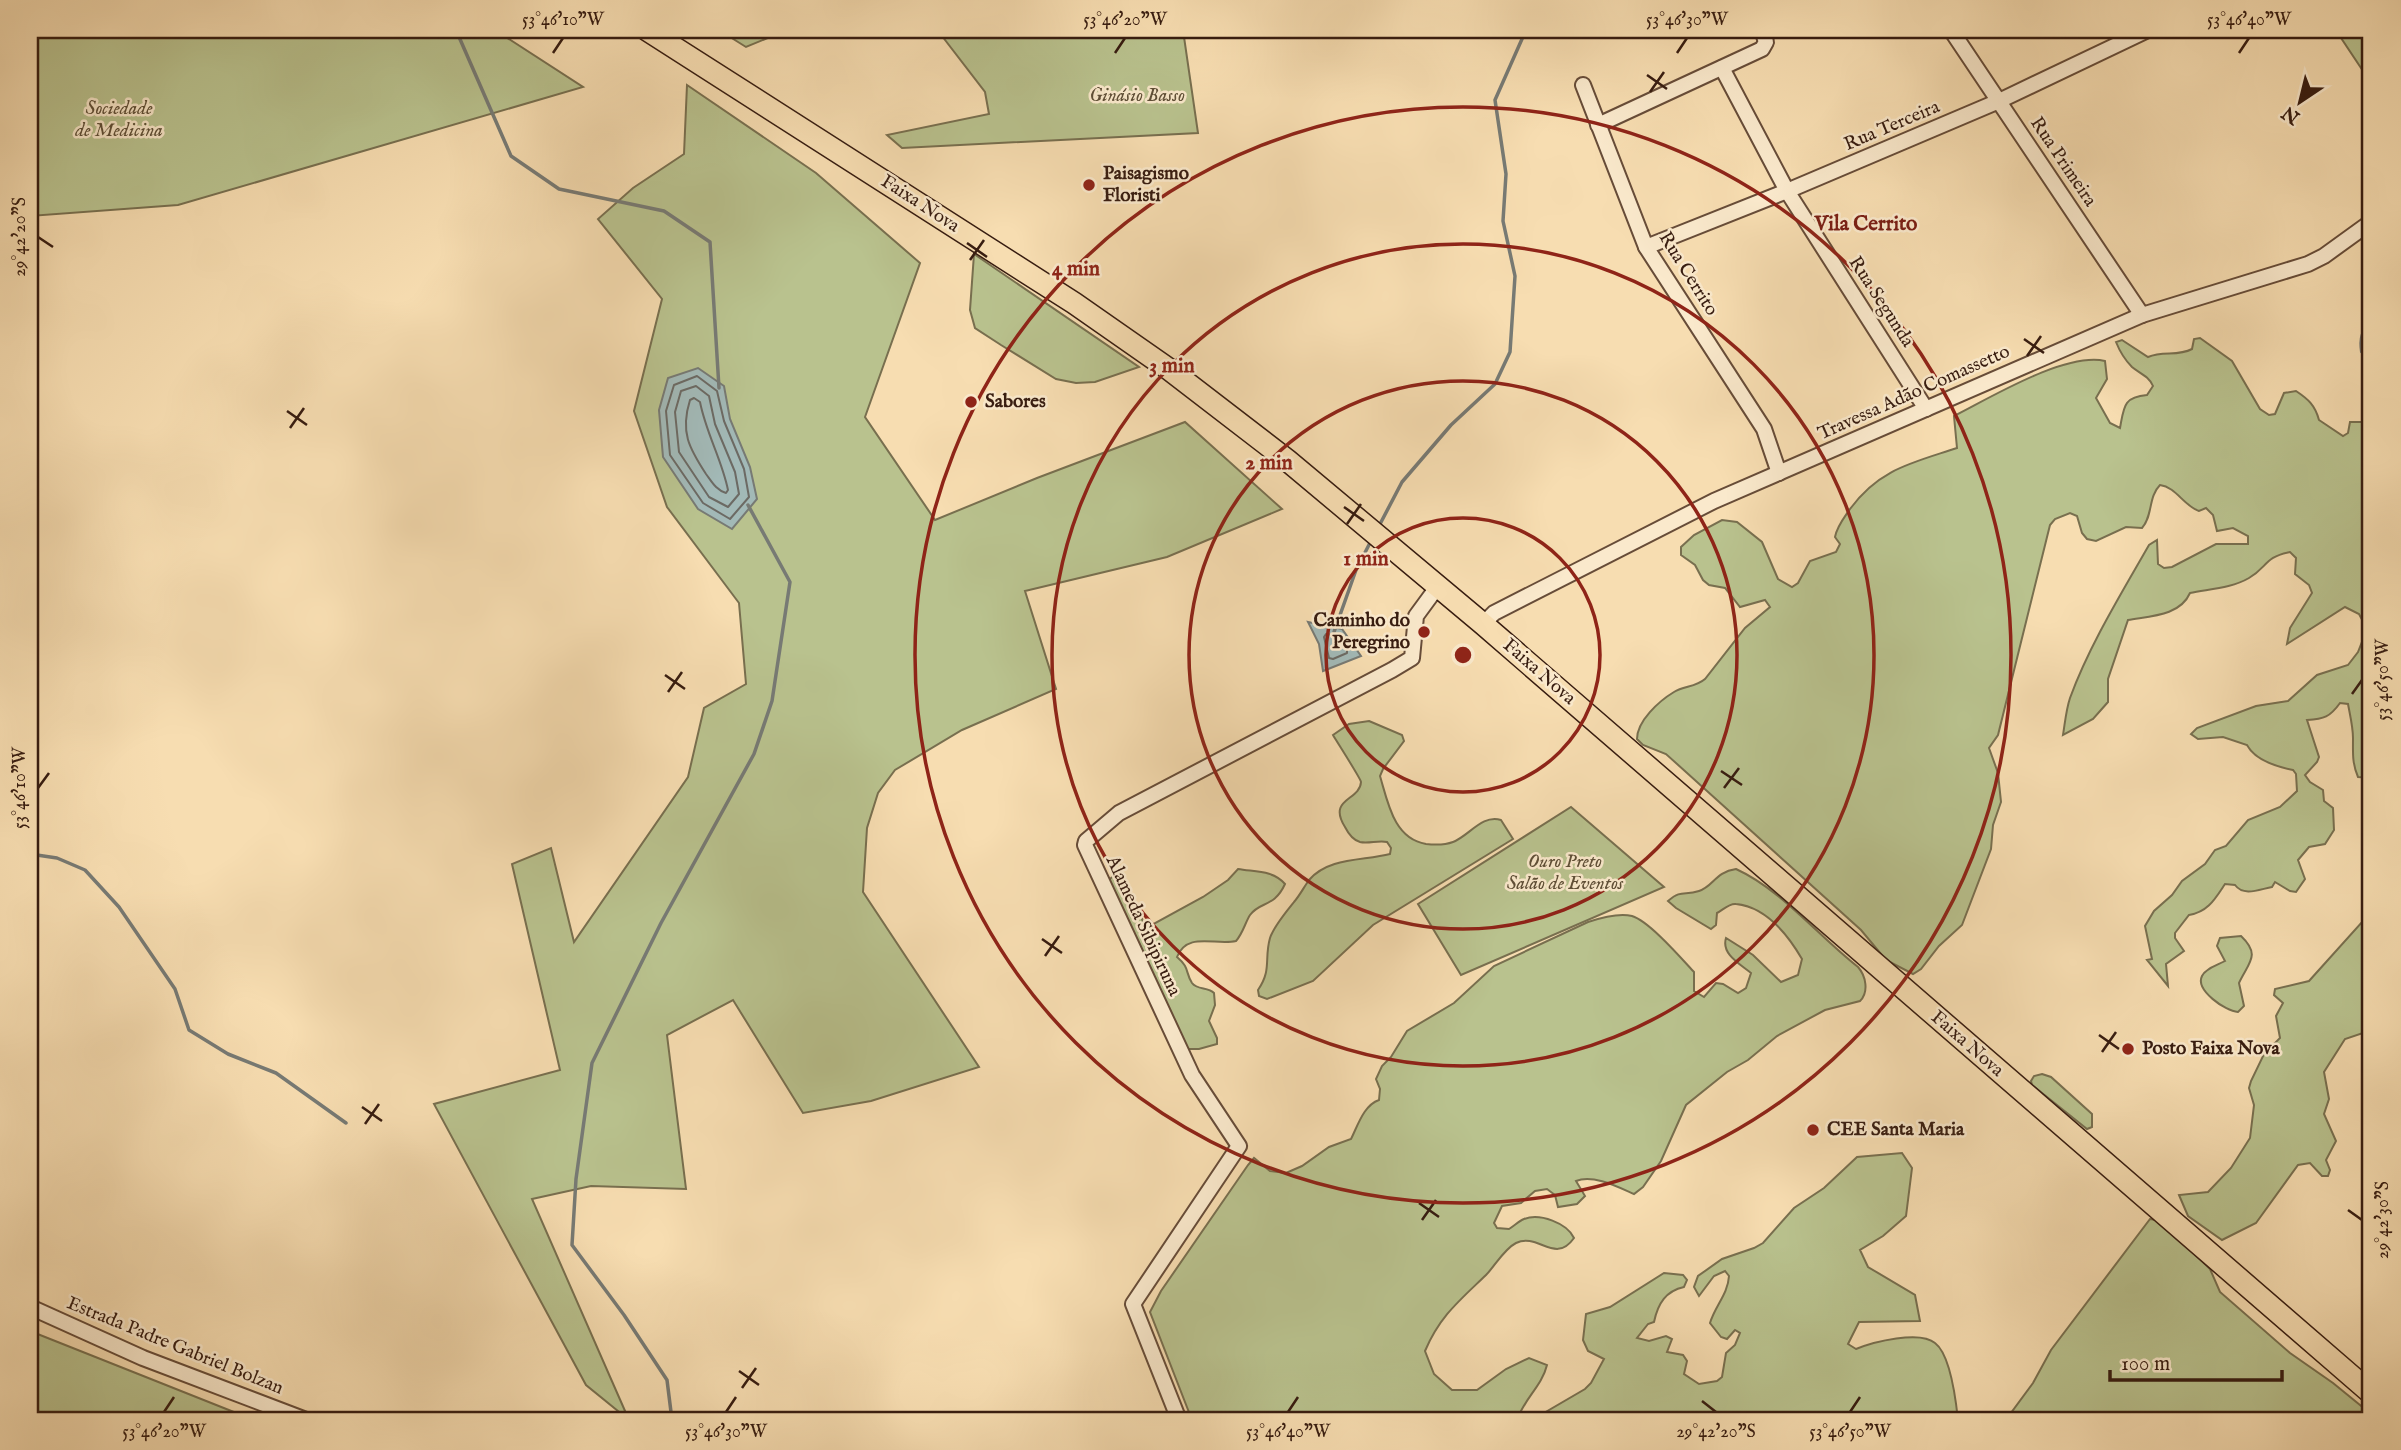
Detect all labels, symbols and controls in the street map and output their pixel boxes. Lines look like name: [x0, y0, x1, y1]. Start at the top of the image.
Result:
text: 53°46'10"W: [522, 9, 605, 32]
text: 53°46'20"W: [1083, 9, 1168, 32]
text: 53°46'30"W: [1646, 9, 1729, 32]
text: 53°46'40"W: [2207, 9, 2292, 32]
north arrow: [2264, 66, 2334, 136]
park label: Ginásio Basso: [1089, 84, 1185, 108]
street label: Rua Terceira: [1841, 95, 1944, 157]
park label: Sociedade de Medicina: [74, 97, 163, 143]
text: N: [2277, 99, 2306, 129]
street label: Rua Primeira: [2024, 112, 2102, 212]
place label: Paisagismo Floristi: [1103, 162, 1189, 208]
street label: Faixa Nova: [876, 170, 965, 239]
marker: Paisagismo Floristi: [1081, 177, 1097, 193]
text: 29°42'20"S: [9, 197, 32, 277]
district label: Vila Cerrito: [1814, 211, 1918, 238]
street label: Rua Cerrito: [1653, 228, 1723, 320]
street label: Rua Segunda: [1843, 252, 1920, 353]
text: 4 min: [1052, 256, 1100, 283]
street label: Travessa Adão Comassetto: [1814, 340, 2014, 446]
text: 3 min: [1149, 353, 1195, 380]
place label: Sabores: [985, 390, 1046, 414]
marker: Sabores: [963, 394, 979, 410]
text: 2 min: [1245, 450, 1293, 477]
text: 1 min: [1343, 546, 1389, 573]
place label: Caminho do Peregrino: [1314, 609, 1410, 655]
marker: Caminho do Peregrino: [1416, 624, 1432, 640]
street label: Faixa Nova: [1497, 634, 1581, 711]
text: 53°46'50"W: [2372, 638, 2395, 721]
centre of rings: [1451, 643, 1475, 667]
text: 53°46'10"W: [9, 746, 32, 829]
park label: Ouro Preto Salão de Eventos: [1507, 850, 1624, 896]
street label: Alameda Sibipiruna: [1099, 851, 1186, 1001]
street label: Faixa Nova: [1925, 1006, 2009, 1083]
place label: Posto Faixa Nova: [2142, 1037, 2280, 1061]
marker: Posto Faixa Nova: [2120, 1041, 2136, 1057]
place label: CEE Santa Maria: [1827, 1118, 1965, 1142]
marker: CEE Santa Maria: [1805, 1122, 1821, 1138]
text: 29°42'30"S: [2372, 1181, 2395, 1259]
street label: Estrada Padre Gabriel Bolzan: [63, 1291, 287, 1401]
scale bar: [2110, 1338, 2282, 1382]
text: 100 m: [2121, 1351, 2170, 1378]
text: 53°46'20"W: [122, 1421, 207, 1444]
text: 53°46'30"W: [685, 1421, 768, 1444]
text: 53°46'40"W: [1246, 1421, 1331, 1444]
text: 29°42'20"S: [1676, 1421, 1756, 1444]
text: 53°46'50"W: [1809, 1421, 1892, 1444]

